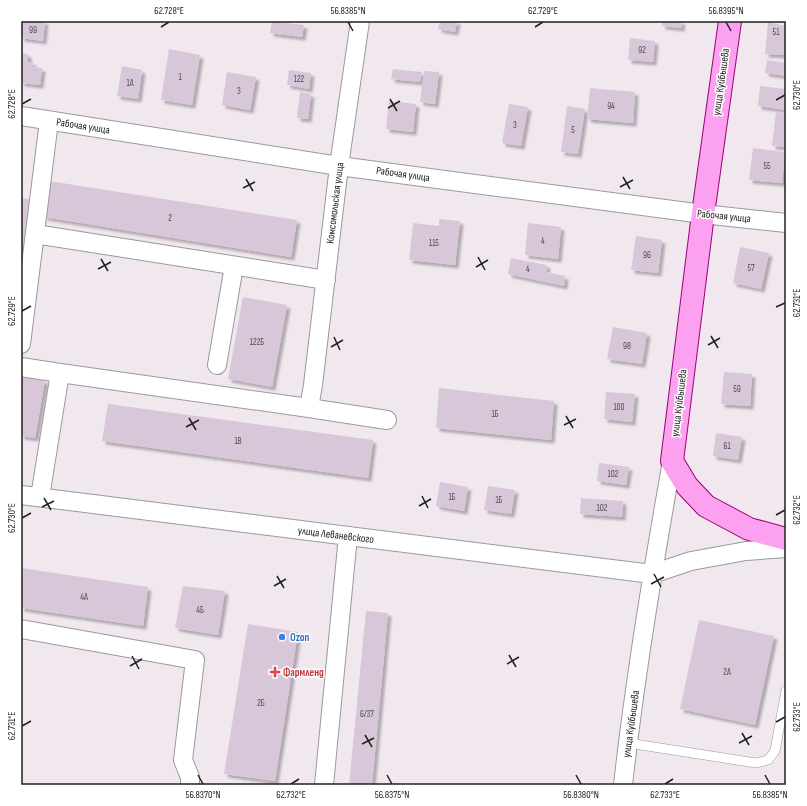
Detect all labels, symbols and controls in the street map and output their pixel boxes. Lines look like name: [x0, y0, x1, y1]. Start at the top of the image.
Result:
text: 62.728°E: [154, 5, 184, 17]
text: 56.8385°N: [330, 5, 366, 17]
text: 62.729°E: [528, 5, 558, 17]
text: 56.8395°N: [708, 5, 744, 17]
house number: 99: [29, 25, 37, 36]
house number: 51: [773, 27, 780, 38]
house number: 92: [638, 45, 646, 56]
street label: улица Куйбышева: [710, 47, 732, 117]
house number: 1: [178, 72, 182, 83]
house number: 122: [294, 74, 305, 85]
house number: 1А: [126, 78, 134, 89]
text: 62.730°E: [791, 80, 803, 110]
house number: 3: [237, 86, 241, 97]
text: 62.728°E: [6, 89, 18, 119]
house number: 94: [607, 101, 615, 112]
street label: Рабочая улица: [55, 115, 111, 137]
house number: 3: [513, 120, 517, 131]
house number: 5: [571, 125, 575, 136]
house number: 55: [763, 161, 771, 172]
street label: Комсомольская улица: [324, 162, 346, 244]
street label: Рабочая улица: [375, 164, 431, 184]
street label: Рабочая улица: [696, 207, 752, 225]
house number: 2: [168, 213, 172, 224]
house number: 4: [541, 236, 545, 247]
house number: 115: [429, 238, 439, 249]
house number: 96: [643, 250, 651, 261]
house number: 57: [747, 263, 755, 274]
house number: 4: [526, 264, 530, 275]
text: 62.731°E: [791, 289, 803, 317]
text: 62.729°E: [6, 296, 18, 326]
house number: 122Б: [250, 337, 264, 348]
house number: 98: [623, 341, 631, 352]
street label: улица Куйбышева: [668, 369, 690, 437]
house number: 59: [733, 384, 741, 395]
house number: 100: [613, 402, 625, 413]
house number: 1Б: [491, 409, 499, 420]
house number: 1В: [234, 436, 242, 447]
house number: 61: [723, 441, 731, 452]
house number: 102: [608, 469, 619, 480]
house number: 1Б: [448, 492, 456, 503]
house number: 1Б: [495, 495, 503, 506]
text: 62.732°E: [791, 495, 803, 525]
text: 62.730°E: [6, 503, 18, 533]
house number: 102: [597, 503, 608, 514]
street label: улица Леваневского: [297, 524, 375, 546]
house number: 4А: [80, 592, 88, 603]
house number: 4Б: [196, 605, 204, 616]
place label: Ozon: [290, 631, 310, 644]
marker: Ozon: [277, 632, 287, 642]
place label: Фармленд: [283, 666, 324, 679]
marker: Фармленд: [270, 667, 280, 677]
house number: 2А: [723, 667, 731, 678]
street label: улица Куйбышева: [620, 689, 642, 759]
house number: 2Б: [257, 698, 265, 709]
text: 62.733°E: [791, 702, 803, 732]
house number: 6/37: [360, 709, 374, 720]
text: 62.731°E: [6, 712, 18, 740]
text: 56.8370°N: [185, 789, 221, 801]
text: 62.732°E: [276, 789, 306, 801]
text: 56.8375°N: [375, 789, 409, 801]
text: 56.8380°N: [563, 789, 599, 801]
text: 62.733°E: [650, 789, 680, 801]
text: 56.8385°N: [752, 789, 788, 801]

